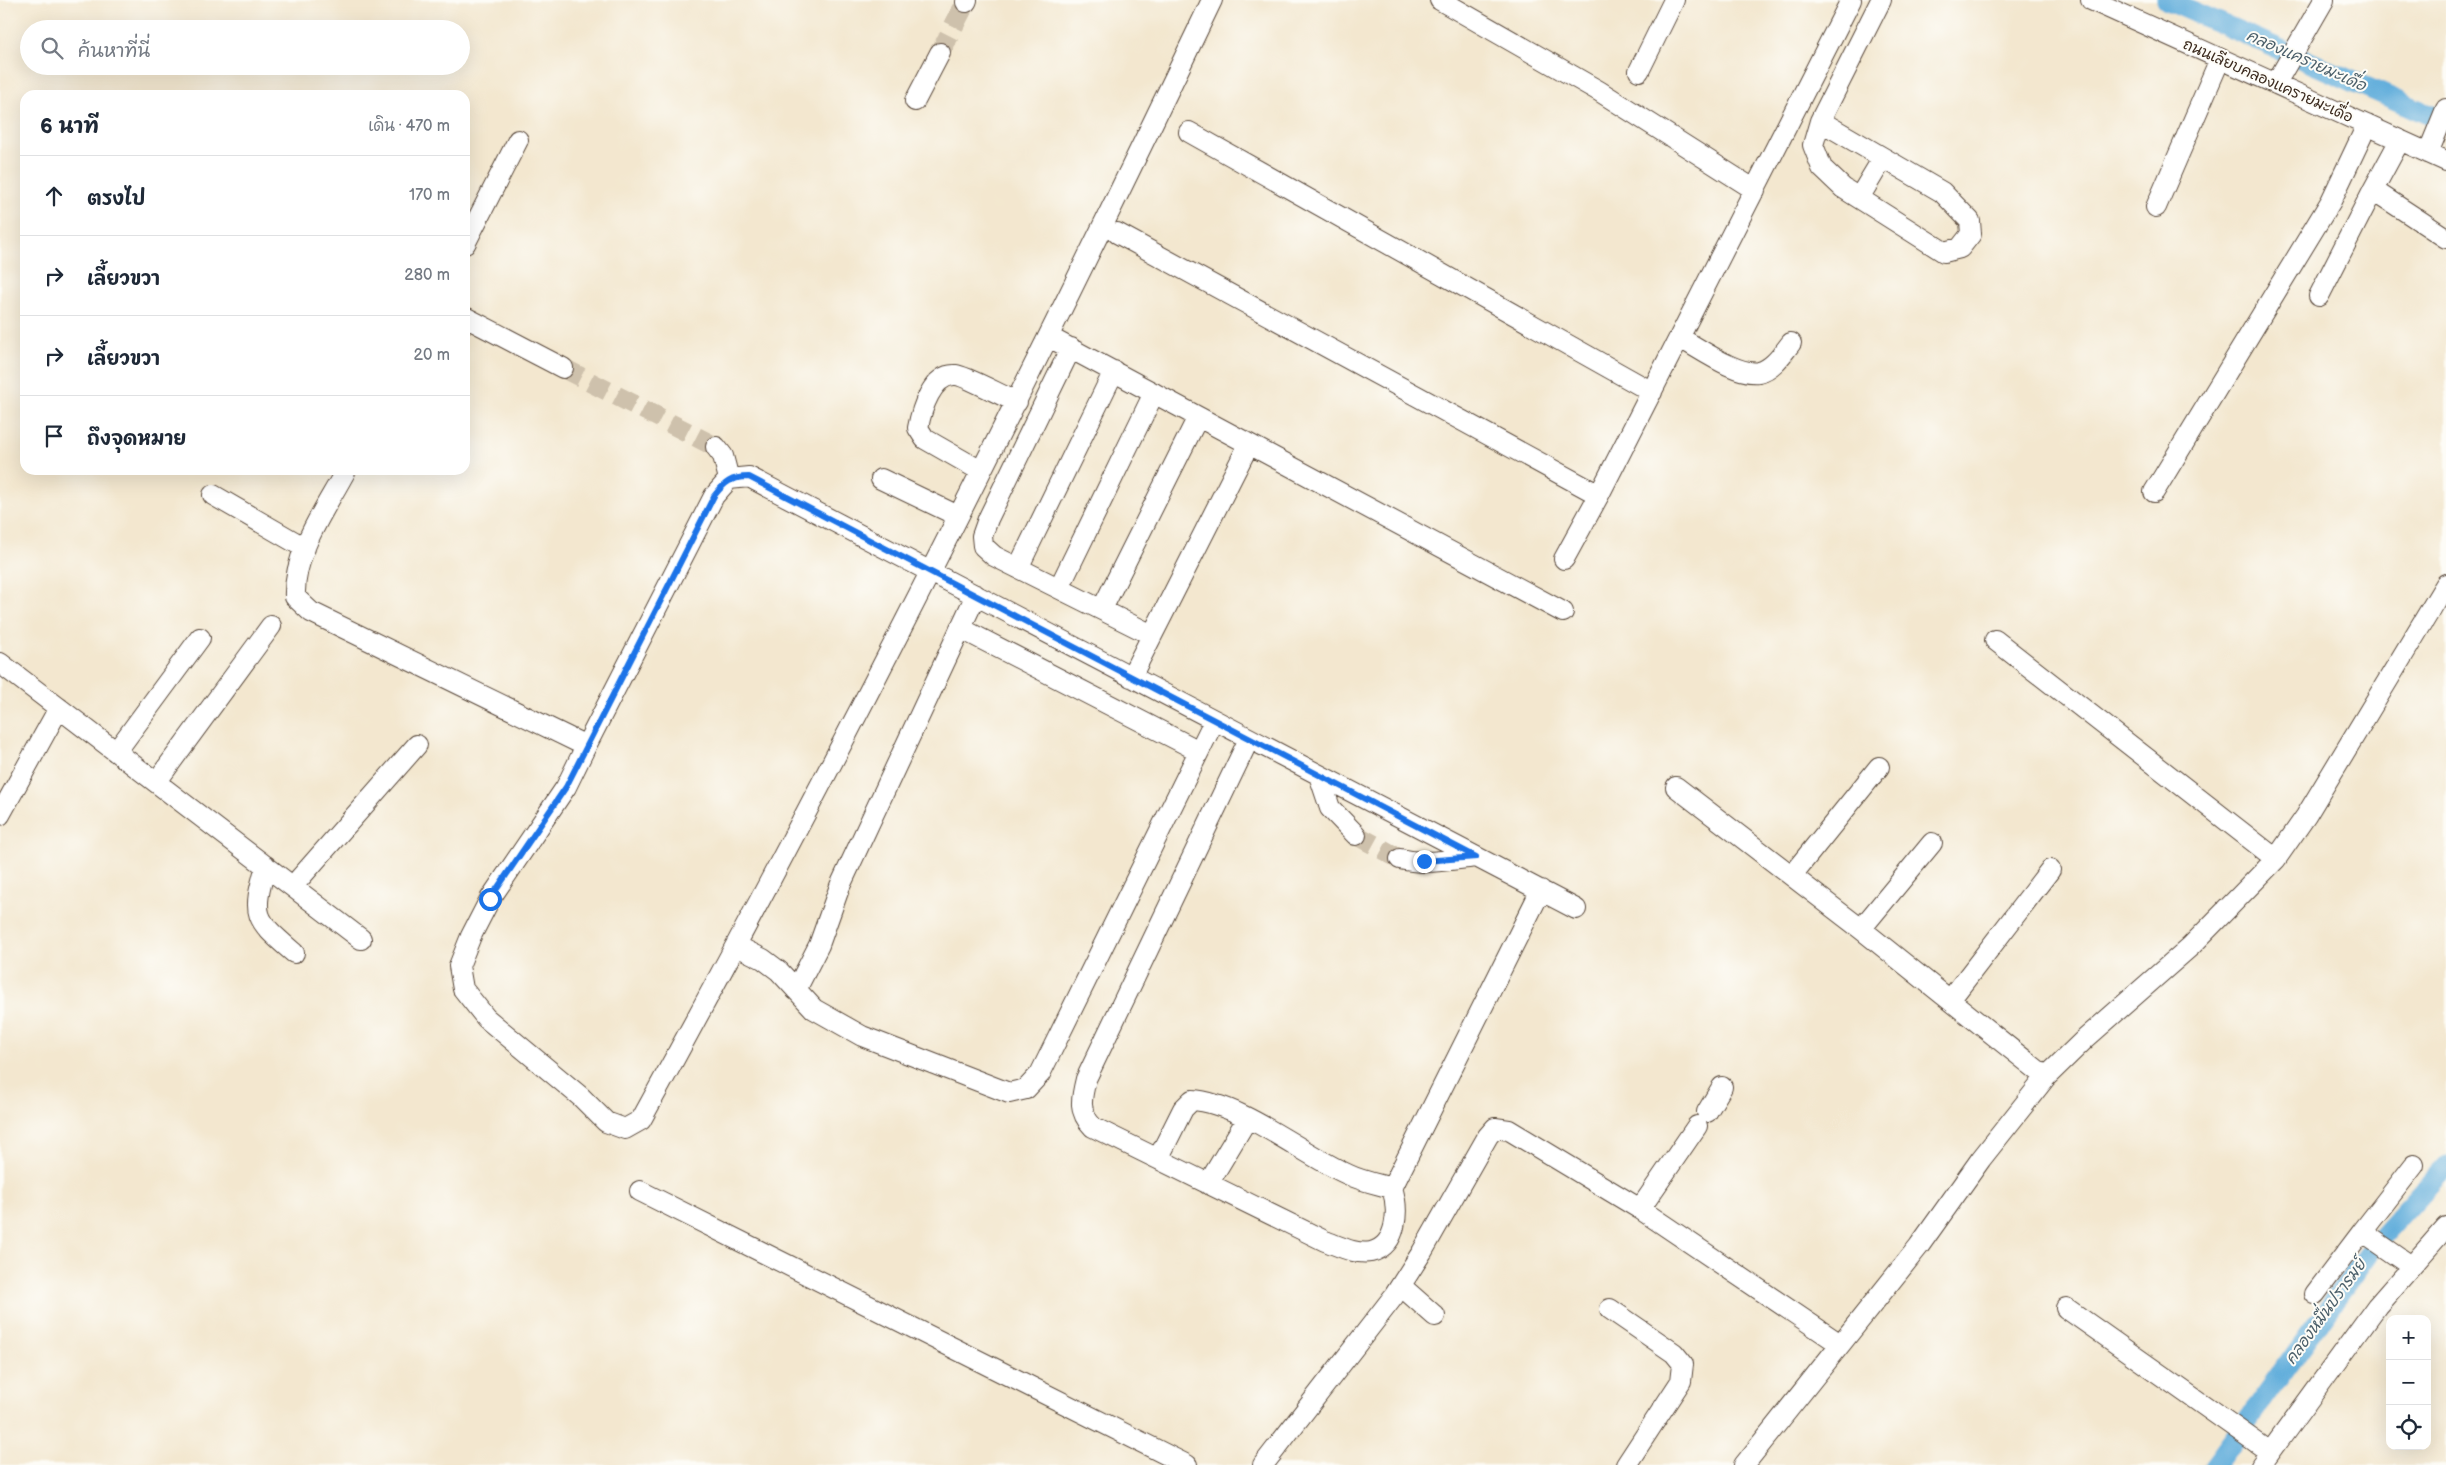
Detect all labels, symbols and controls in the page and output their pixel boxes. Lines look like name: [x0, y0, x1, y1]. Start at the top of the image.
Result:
search box: [20, 20, 470, 75]
water label: คลองแครายมะเดื่อ: [2243, 21, 2372, 96]
street label: ถนนเลียบคลองแครายมะเดื่อ: [2180, 30, 2358, 127]
icon: search: [38, 34, 66, 62]
text: ค้นหาที่นี่: [78, 40, 150, 63]
text: 6 นาที: [40, 114, 99, 139]
text: เดิน · 470 m: [368, 117, 450, 136]
icon: ahead: [40, 182, 68, 210]
text: 170 m: [409, 186, 450, 205]
text: ตรงไป: [87, 188, 145, 211]
icon: right: [40, 262, 68, 290]
text: 280 m: [404, 266, 450, 285]
text: เลี้ยวขวา: [87, 268, 160, 291]
icon: right: [40, 342, 68, 370]
text: 20 m: [414, 346, 450, 365]
text: เลี้ยวขวา: [87, 348, 160, 371]
icon: arrive: [40, 422, 68, 450]
text: ถึงจุดหมาย: [87, 428, 186, 451]
route end: [1413, 850, 1436, 873]
route start: [479, 888, 502, 911]
water label: คลองหมื่นปรารมย์: [2277, 1249, 2373, 1368]
map controls: [2386, 1315, 2431, 1450]
button: +: [2386, 1315, 2431, 1360]
button: −: [2386, 1360, 2431, 1405]
button: locate: [2386, 1405, 2431, 1450]

